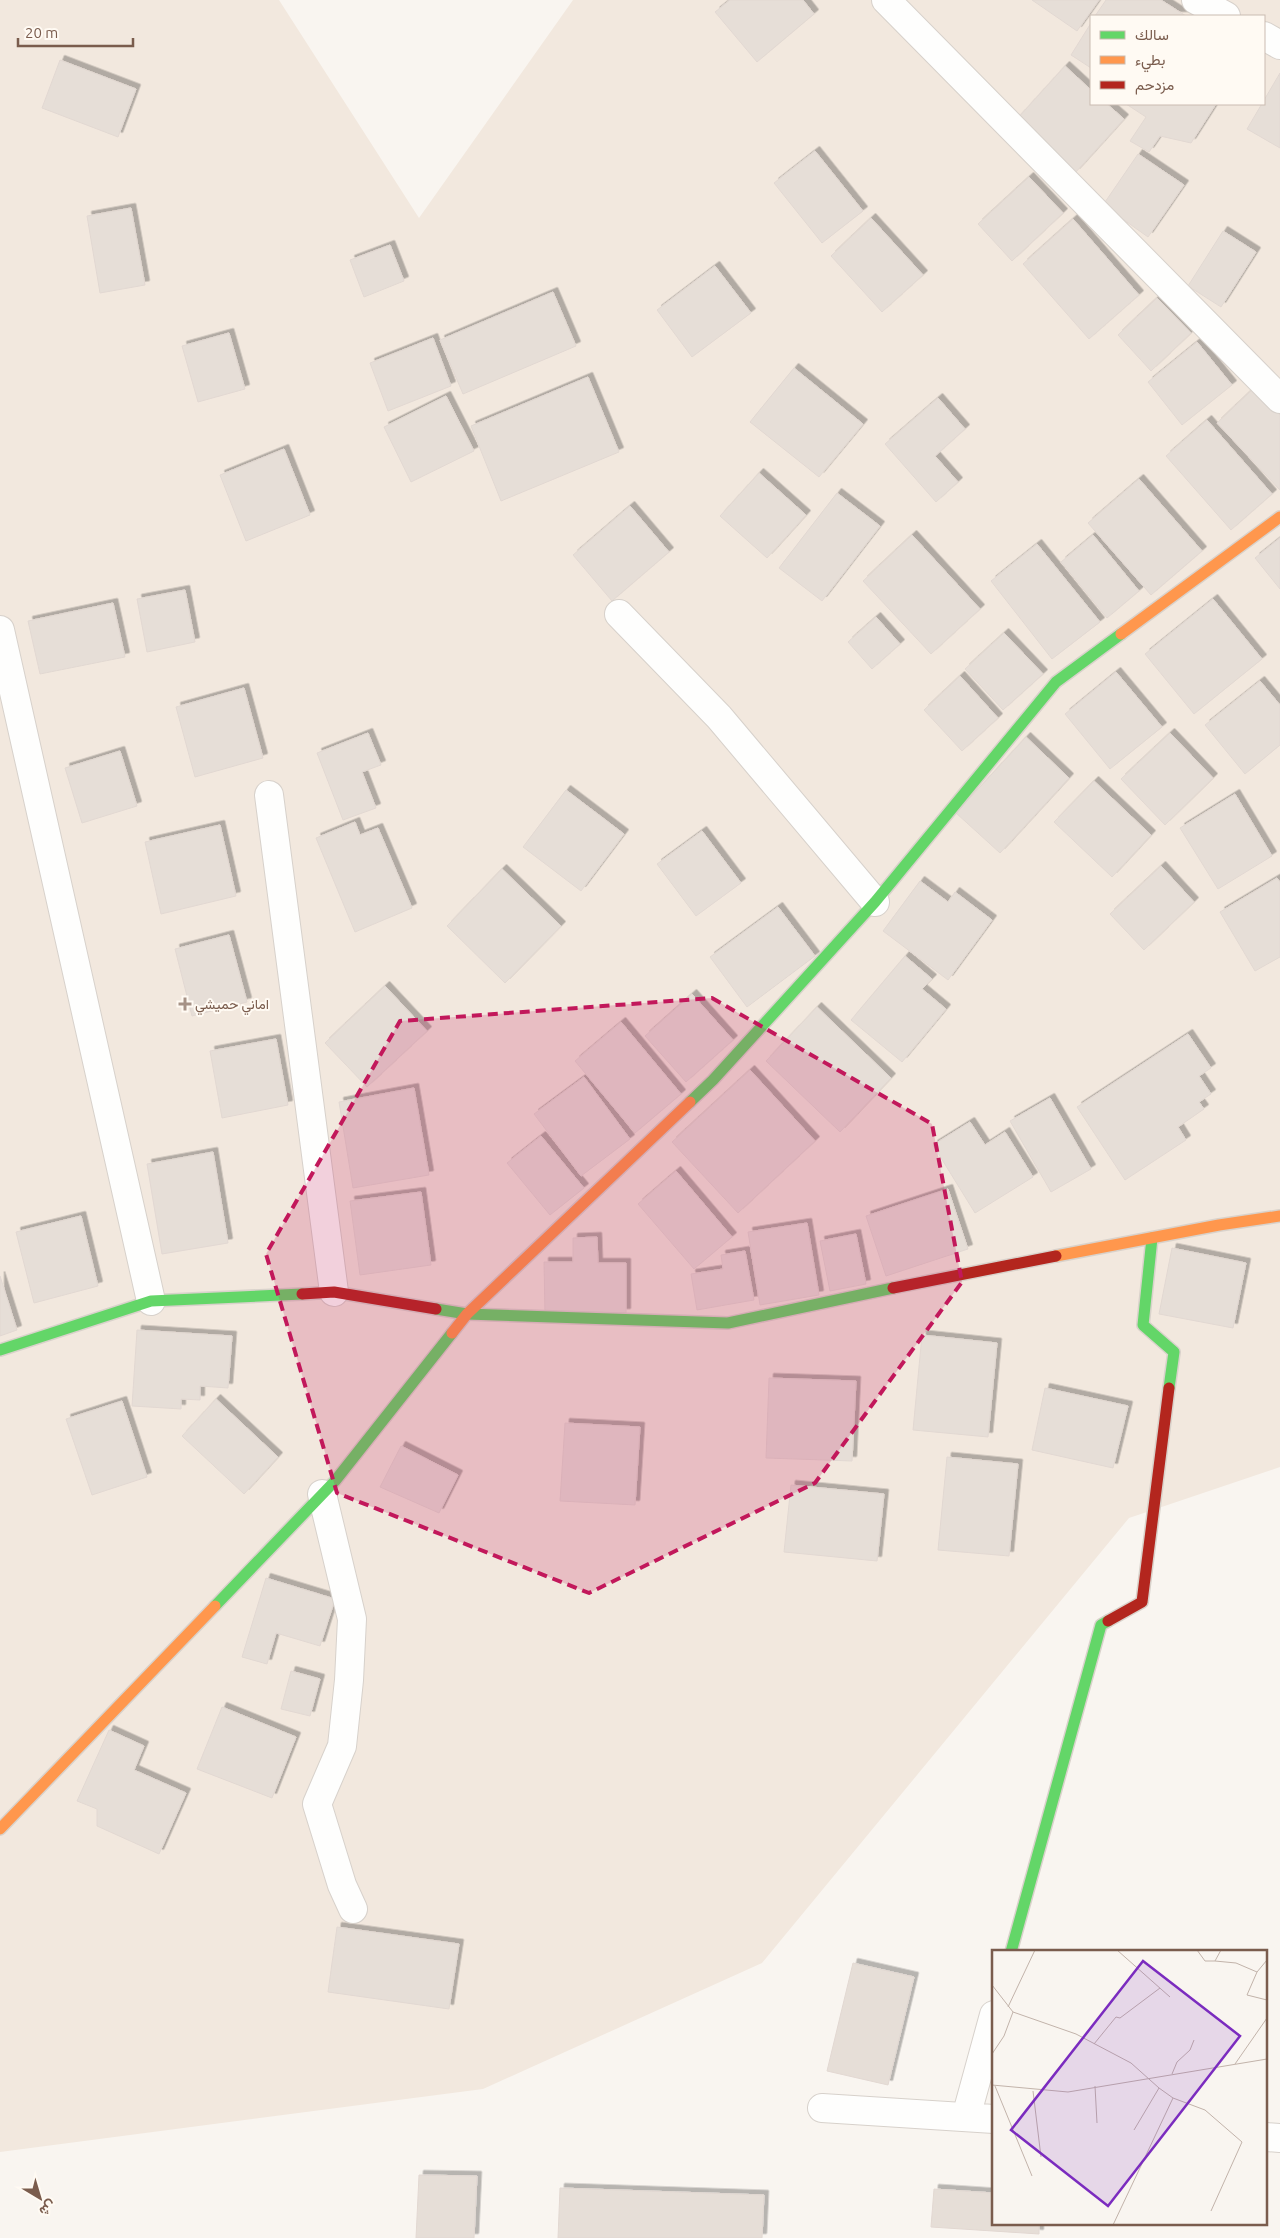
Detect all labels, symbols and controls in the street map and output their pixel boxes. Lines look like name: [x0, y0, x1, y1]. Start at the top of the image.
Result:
scale bar: [18, 15, 132, 47]
legend: [1090, 15, 1265, 105]
text: 20 m: [25, 24, 58, 41]
text: سالك: [1135, 26, 1169, 43]
text: بطيء: [1135, 51, 1165, 73]
text: مزدحم: [1135, 76, 1174, 95]
place label: اماني حميشي: [195, 996, 269, 1016]
marker: اماني حميشي: [179, 998, 191, 1010]
inset map: [992, 1950, 1268, 2226]
north arrow: [15, 2173, 65, 2223]
text: ش: [36, 2196, 60, 2220]

